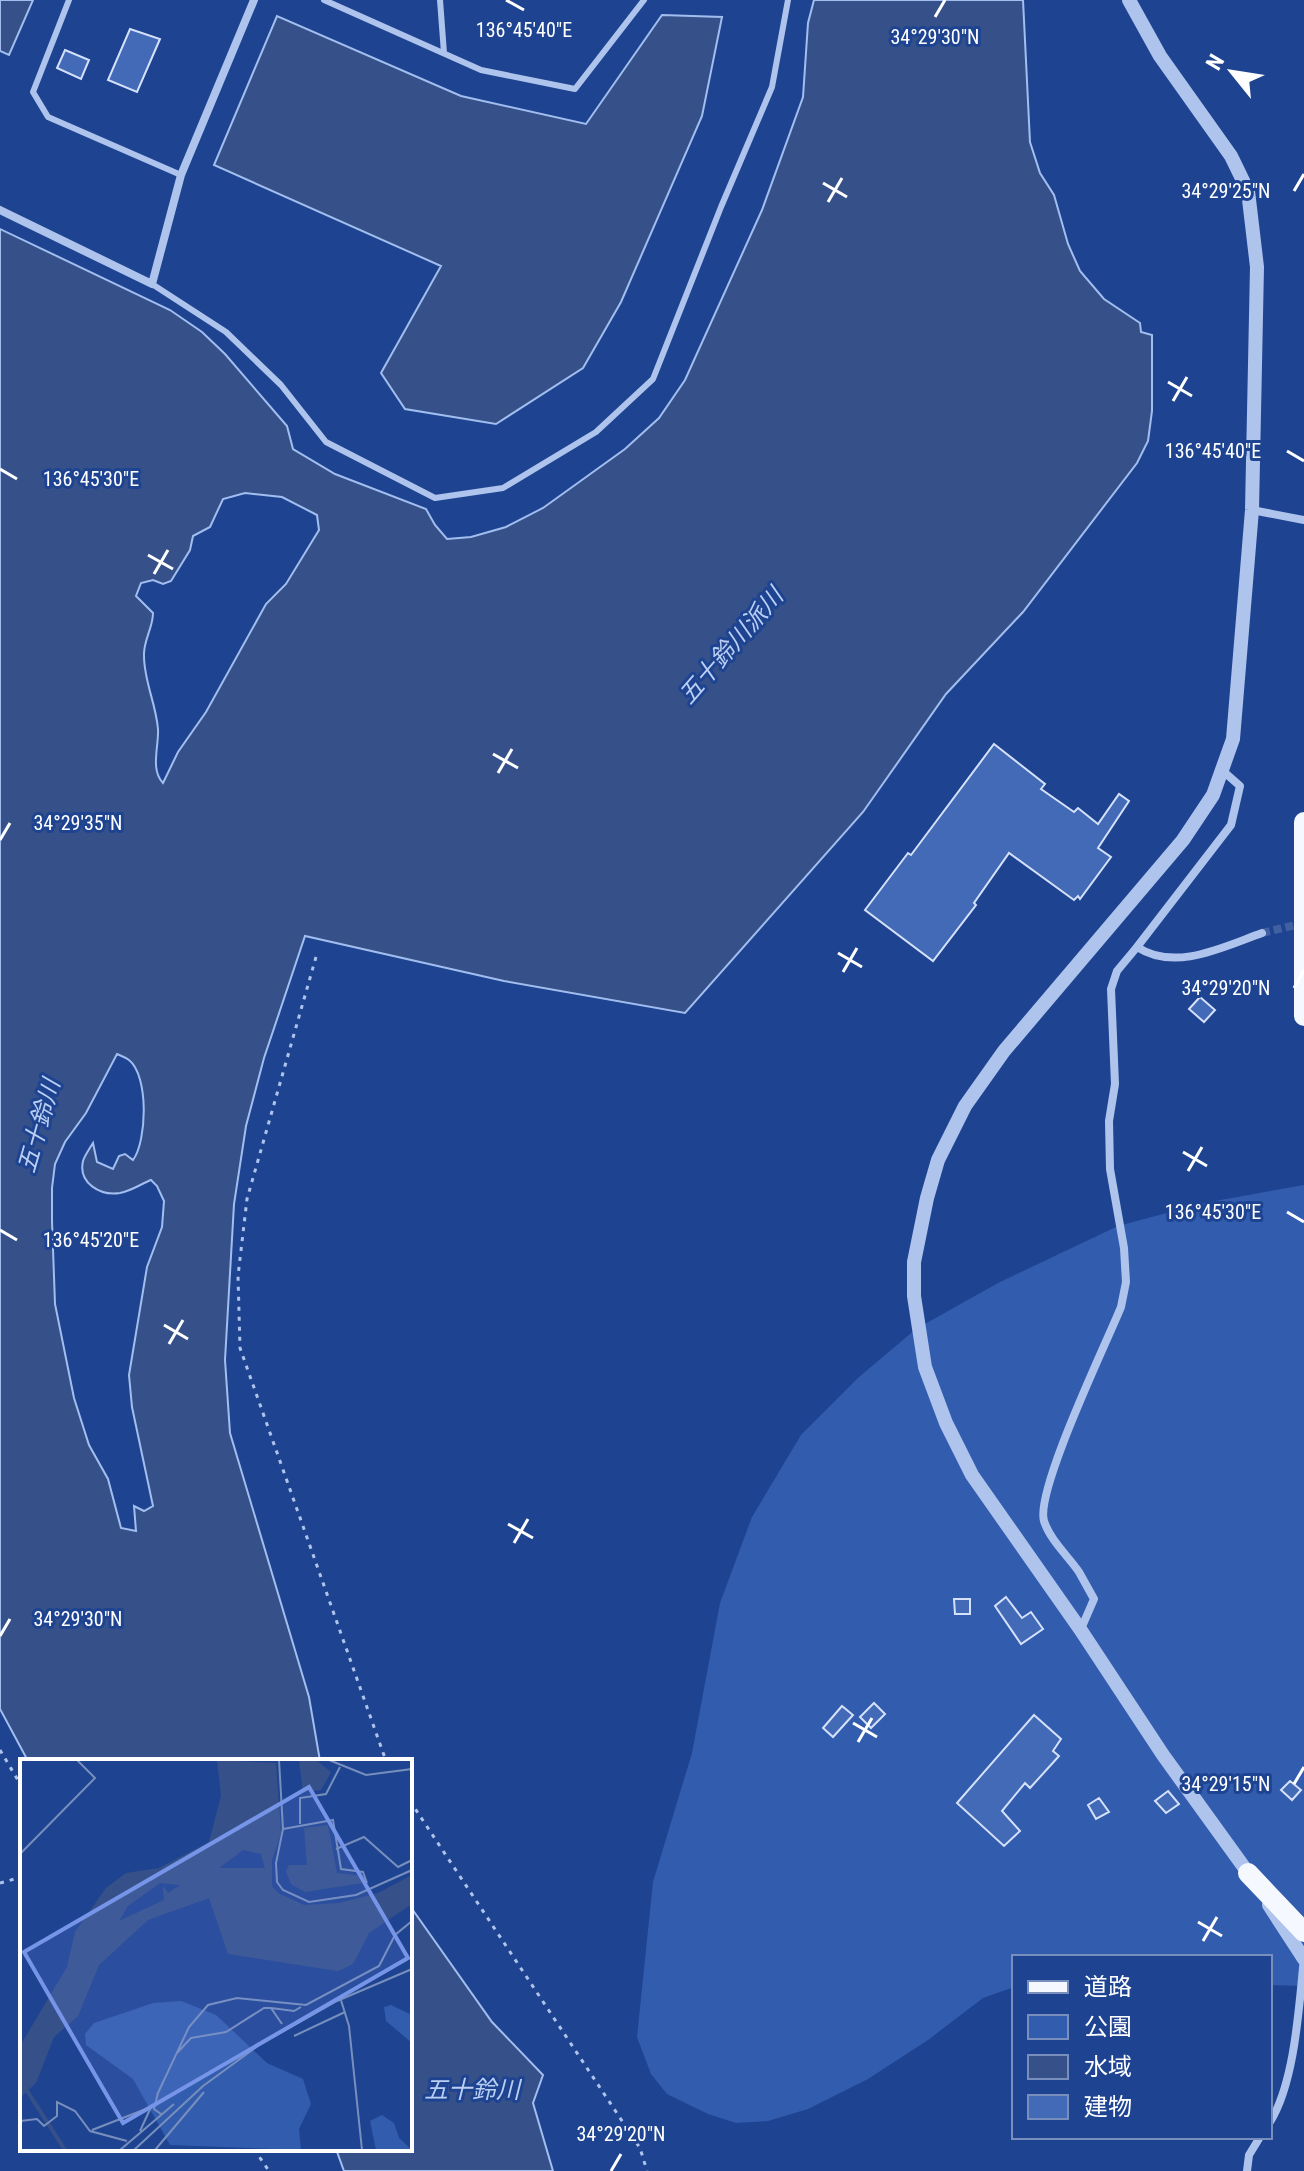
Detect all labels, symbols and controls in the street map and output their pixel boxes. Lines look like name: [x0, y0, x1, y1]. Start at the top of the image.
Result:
text: 136°45'40"E: [476, 18, 572, 42]
text: 34°29'30"N: [890, 25, 980, 49]
north arrow: [1192, 32, 1272, 112]
text: N: [1201, 50, 1229, 74]
text: 34°29'25"N: [1181, 179, 1271, 203]
text: 136°45'40"E: [1165, 439, 1261, 463]
text: 136°45'30"E: [43, 467, 139, 491]
water label: 五十鈴川派川: [673, 580, 791, 710]
text: 34°29'35"N: [33, 811, 123, 835]
text: 34°29'20"N: [1181, 976, 1271, 1000]
water label: 五十鈴川: [12, 1073, 67, 1176]
text: 136°45'30"E: [1165, 1200, 1261, 1224]
text: 136°45'20"E: [43, 1228, 139, 1252]
text: 34°29'30"N: [33, 1607, 123, 1631]
inset map: [20, 1759, 412, 2151]
text: 34°29'15"N: [1181, 1772, 1271, 1796]
legend: [1012, 1955, 1272, 2139]
text: 道路: [1084, 1973, 1132, 2001]
text: 公園: [1084, 2013, 1132, 2041]
text: 水域: [1084, 2053, 1132, 2081]
water label: 五十鈴川: [424, 2076, 523, 2104]
text: 建物: [1084, 2093, 1132, 2121]
text: 34°29'20"N: [576, 2122, 666, 2146]

